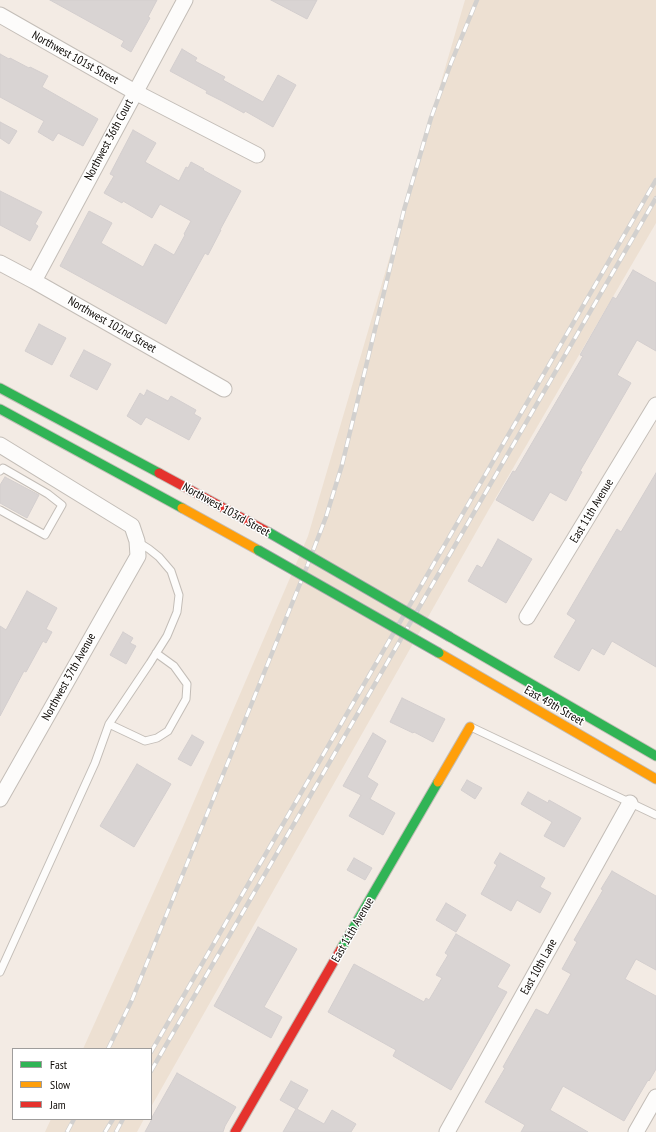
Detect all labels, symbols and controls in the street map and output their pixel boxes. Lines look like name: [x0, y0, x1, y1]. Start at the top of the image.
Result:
street label: Northwest 101st Street: [29, 28, 121, 88]
street label: Northwest 36th Court: [82, 97, 136, 183]
street label: Northwest 102nd Street: [65, 294, 159, 356]
street label: East 11th Avenue: [567, 476, 617, 546]
street label: Northwest 103rd Street: [180, 480, 272, 540]
street label: Northwest 37th Avenue: [39, 631, 99, 723]
street label: East 49th Street: [522, 683, 586, 729]
street label: East 11th Avenue: [329, 895, 377, 965]
street label: East 10th Lane: [518, 937, 560, 997]
legend: [12, 1048, 152, 1120]
text: Fast: [50, 1057, 67, 1072]
text: Slow: [50, 1077, 70, 1092]
text: Jam: [50, 1097, 66, 1112]

